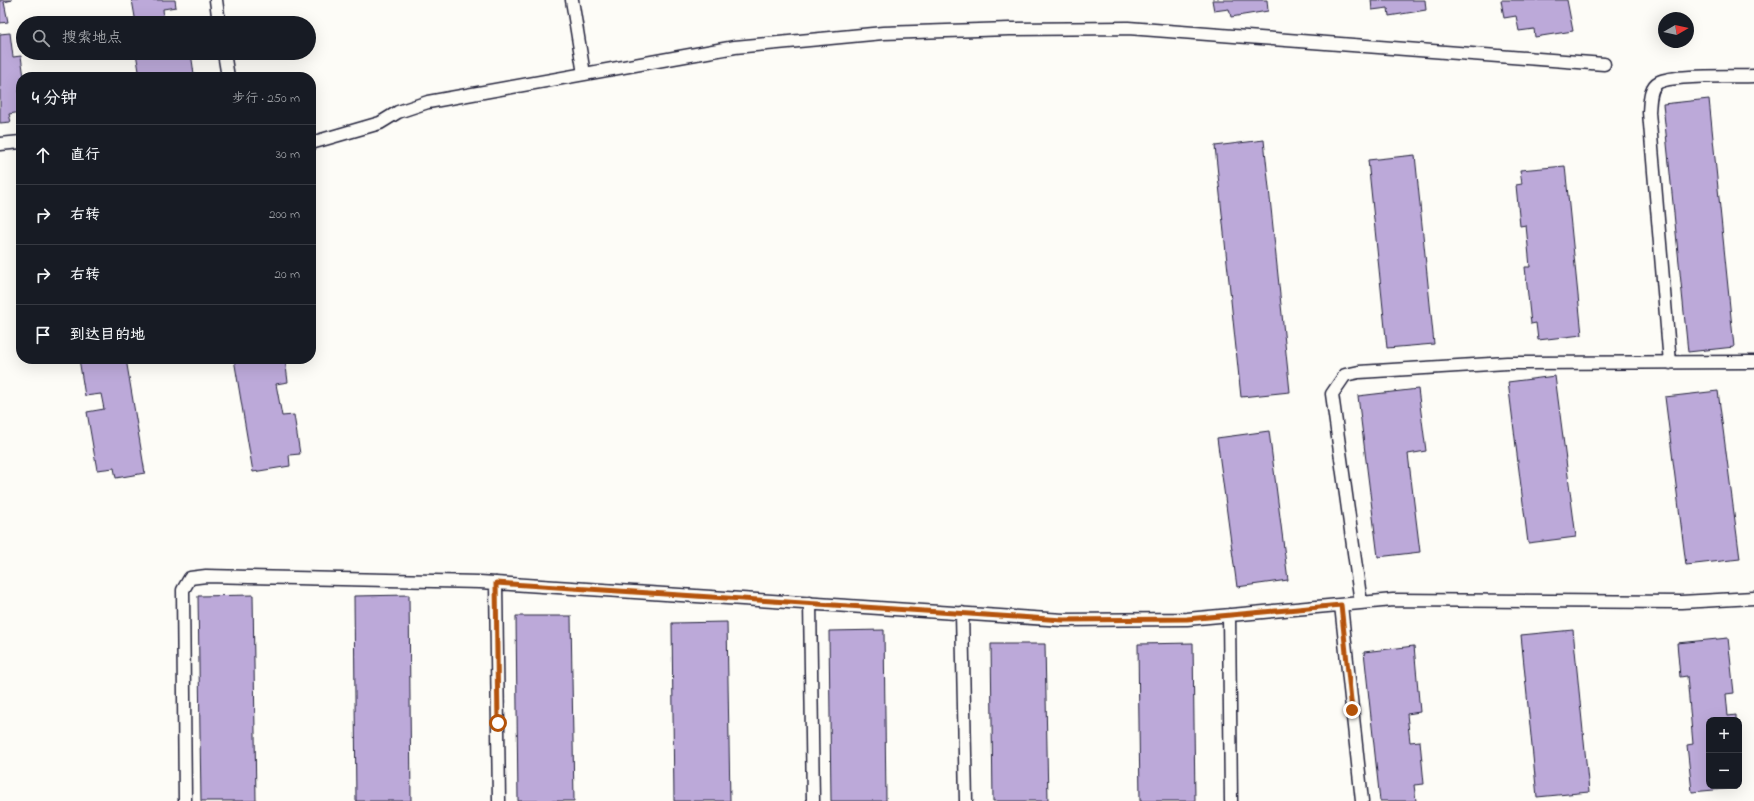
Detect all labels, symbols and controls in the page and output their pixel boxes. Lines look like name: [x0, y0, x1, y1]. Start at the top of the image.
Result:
north arrow: [1658, 12, 1694, 48]
search box: [16, 16, 316, 60]
icon: search: [30, 27, 52, 49]
text: 搜索地点: [62, 27, 122, 49]
text: 4 分钟: [32, 86, 77, 111]
text: 步行 · 250 m: [232, 89, 300, 108]
icon: ahead: [32, 144, 54, 166]
text: 直行: [70, 144, 100, 166]
text: 30 m: [276, 145, 300, 164]
icon: right: [32, 204, 54, 226]
text: 右转: [70, 204, 100, 226]
text: 200 m: [269, 205, 300, 224]
icon: right: [32, 264, 54, 286]
text: 右转: [70, 264, 100, 286]
text: 20 m: [275, 265, 300, 284]
icon: arrive: [32, 324, 54, 346]
text: 到达目的地: [70, 324, 145, 346]
route end: [1343, 701, 1361, 719]
route start: [489, 714, 507, 732]
map controls: [1706, 717, 1742, 789]
button: +: [1706, 717, 1742, 753]
button: −: [1706, 753, 1742, 789]

